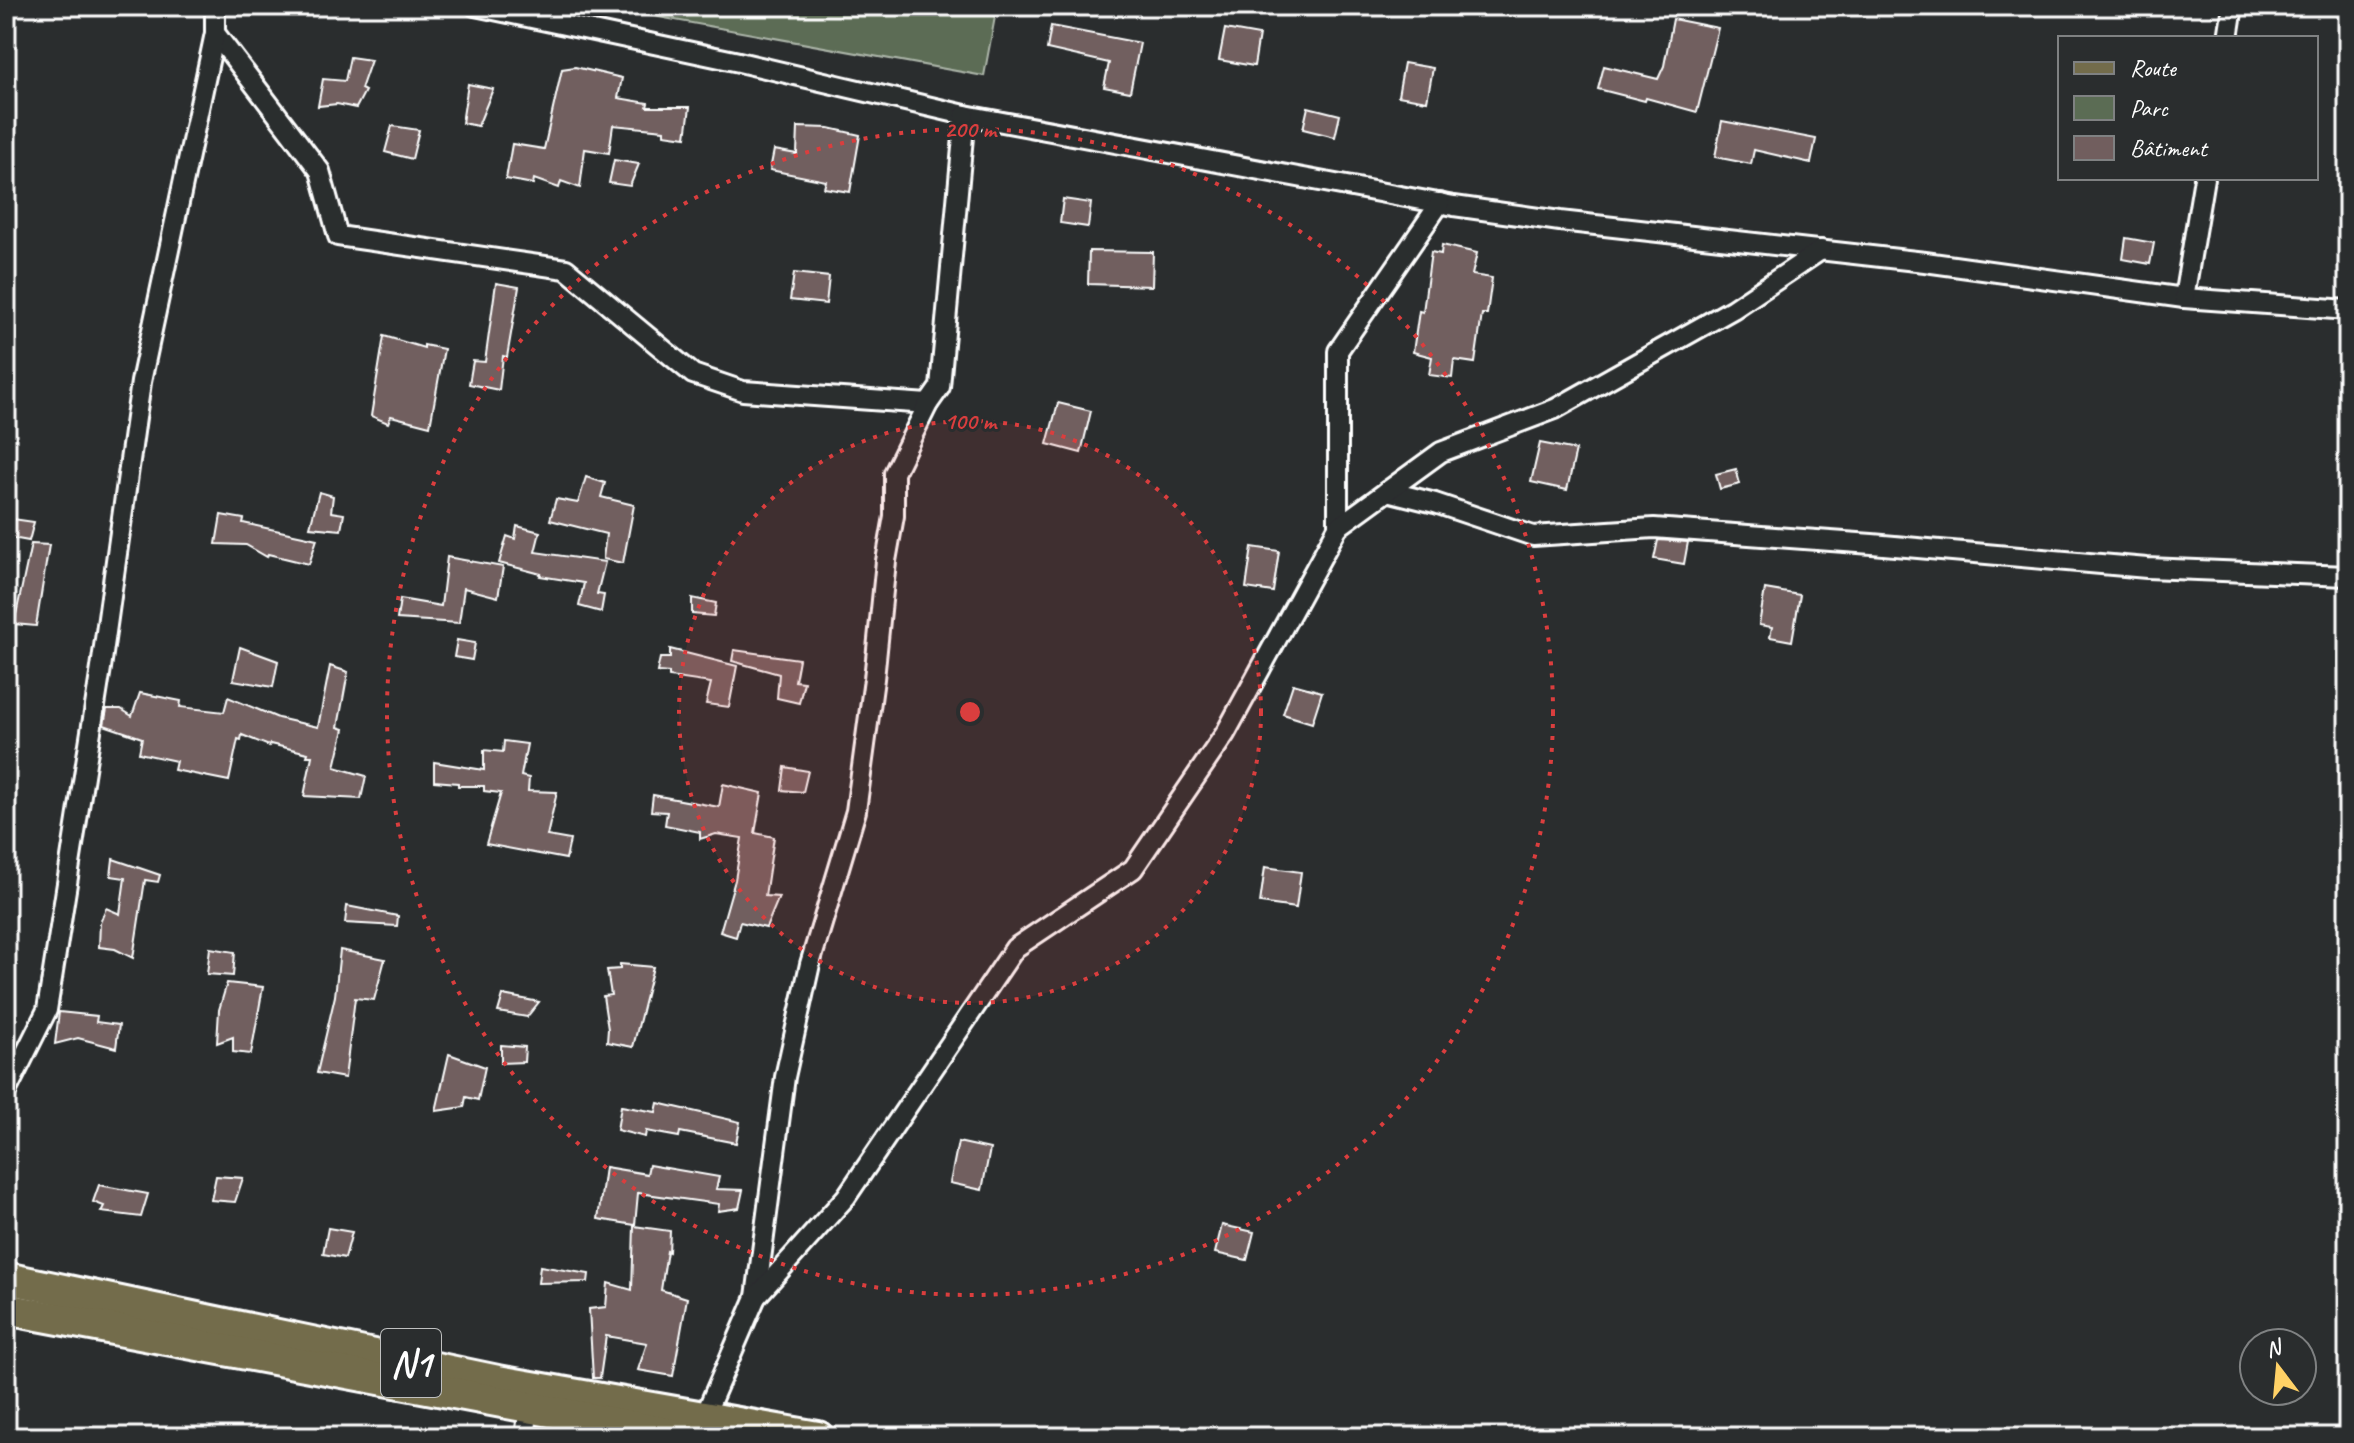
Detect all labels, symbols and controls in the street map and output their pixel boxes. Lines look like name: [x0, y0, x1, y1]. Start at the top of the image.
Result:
legend: [2058, 36, 2318, 180]
text: Route: [2130, 53, 2178, 83]
text: Parc: [2130, 93, 2169, 123]
text: 200 m: [944, 114, 998, 144]
text: Bâtiment: [2130, 133, 2209, 163]
text: 100 m: [944, 406, 998, 436]
centre of rings: [956, 698, 984, 726]
north arrow: [2238, 1327, 2318, 1407]
road number: N1: [381, 1329, 441, 1397]
text: N: [2262, 1332, 2286, 1364]

